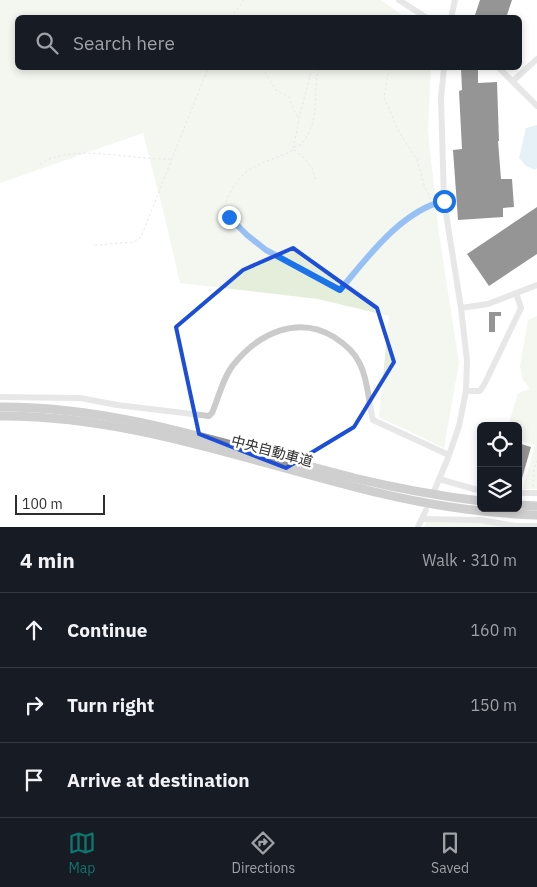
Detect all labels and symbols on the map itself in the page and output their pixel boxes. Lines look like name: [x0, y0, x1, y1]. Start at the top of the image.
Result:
route start: [433, 190, 456, 213]
route end: [218, 206, 241, 229]
street label: 中央自動車道: [229, 431, 315, 471]
scale bar: [15, 492, 105, 515]

